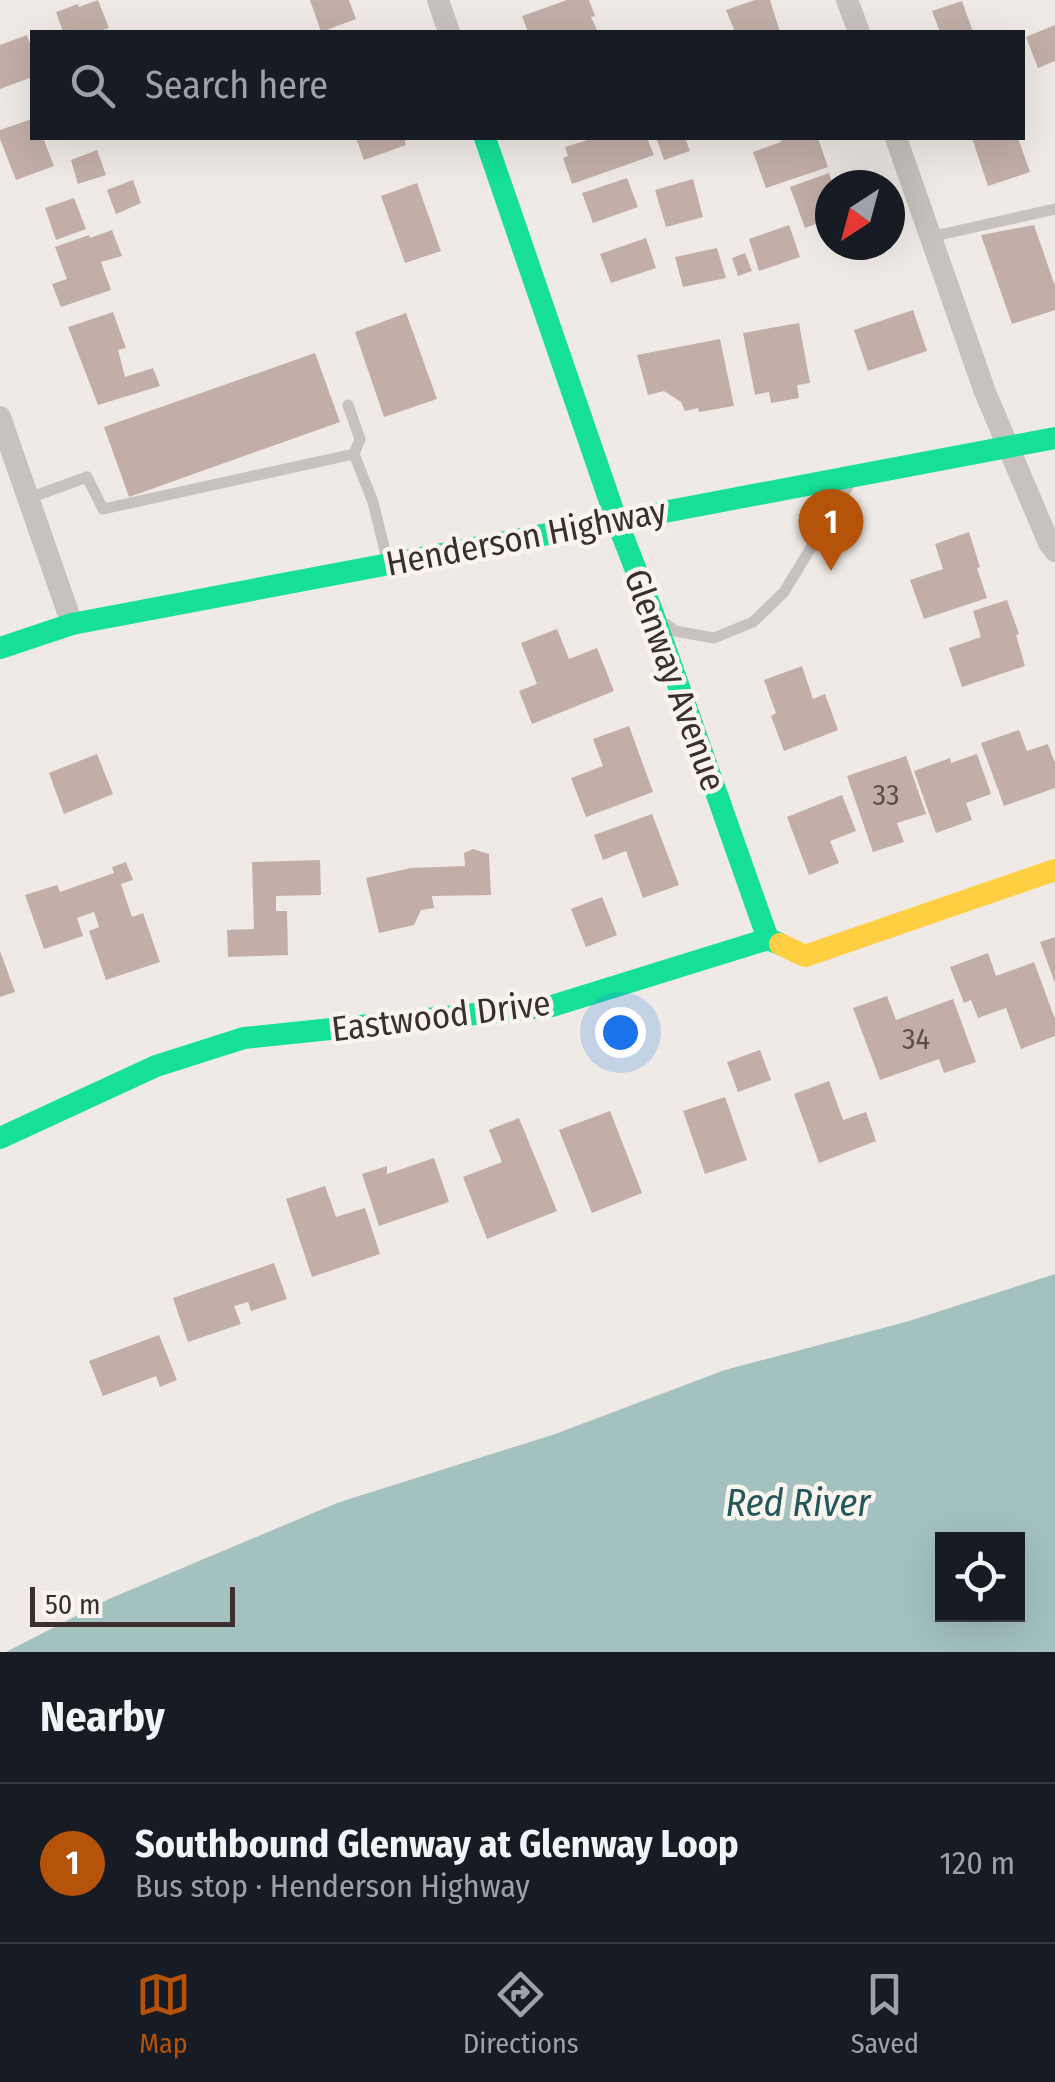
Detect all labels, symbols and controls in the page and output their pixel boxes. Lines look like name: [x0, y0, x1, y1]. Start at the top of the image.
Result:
search box: [30, 30, 1025, 140]
icon: search: [65, 58, 120, 113]
text: Search here: [145, 62, 328, 108]
north arrow: [815, 170, 905, 260]
pin: 1: [798, 488, 864, 571]
street label: Henderson Highway: [382, 489, 670, 585]
street label: Glenway Avenue: [615, 563, 735, 797]
house number: 33: [872, 777, 900, 813]
street label: Eastwood Drive: [329, 982, 553, 1050]
your location: [595, 1007, 646, 1058]
house number: 34: [902, 1021, 930, 1057]
water label: Red River: [726, 1480, 872, 1526]
map controls: [935, 1532, 1025, 1622]
button: locate: [935, 1532, 1025, 1622]
scale bar: [30, 1582, 235, 1626]
text: 50 m: [45, 1588, 101, 1621]
text: Nearby: [40, 1692, 165, 1742]
text: Southbound Glenway at Glenway Loop: [135, 1821, 739, 1867]
text: 1: [66, 1844, 79, 1882]
text: 120 m: [940, 1844, 1015, 1882]
text: Bus stop · Henderson Highway: [135, 1867, 530, 1905]
tab: Map: [136, 1967, 191, 2060]
tab: Directions: [463, 1967, 579, 2060]
tab: Saved: [851, 1967, 919, 2060]

